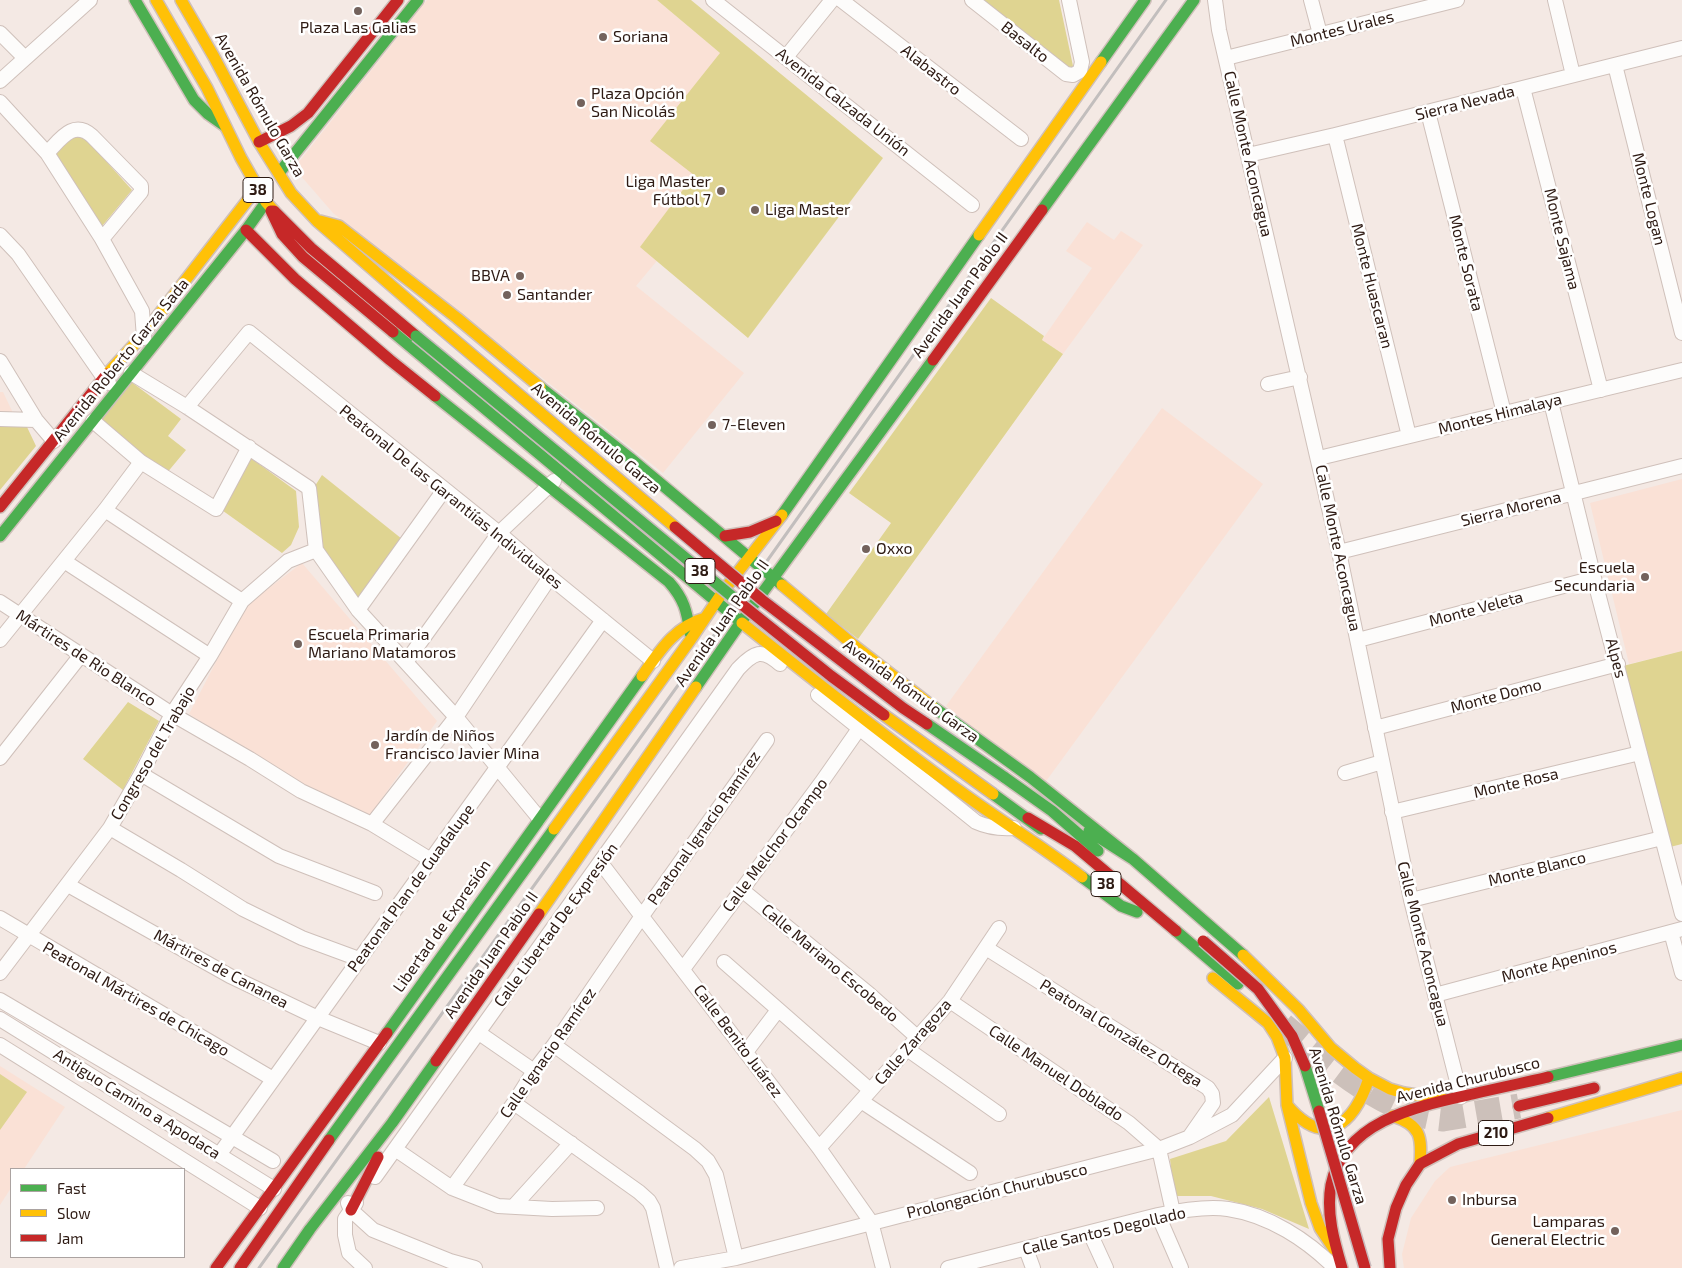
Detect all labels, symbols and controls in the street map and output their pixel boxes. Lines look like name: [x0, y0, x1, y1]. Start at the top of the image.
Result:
marker: Plaza Las Galias: [352, 5, 364, 17]
street label: Montes Urales: [1288, 7, 1396, 51]
street label: Basalto: [997, 17, 1053, 67]
place label: Plaza Las Galias: [300, 18, 416, 38]
place label: Soriana: [613, 27, 668, 47]
street label: Avenida Rómulo Garza: [211, 30, 309, 180]
marker: Soriana: [597, 31, 609, 43]
street label: Alabastro: [897, 41, 965, 99]
street label: Avenida Calzada Unión: [772, 44, 914, 160]
street label: Calle Monte Aconcagua: [1220, 69, 1276, 239]
street label: Sierra Nevada: [1413, 81, 1517, 125]
place label: Plaza Opción San Nicolás: [591, 84, 685, 122]
marker: Plaza Opción San Nicolás: [575, 97, 587, 109]
street label: Monte Logan: [1628, 151, 1670, 247]
place label: Liga Master Fútbol 7: [626, 172, 711, 210]
road number: 38: [243, 178, 273, 202]
marker: Liga Master Fútbol 7: [715, 185, 727, 197]
street label: Monte Sajama: [1540, 186, 1584, 292]
place label: Liga Master: [765, 200, 850, 220]
marker: Liga Master: [749, 204, 761, 216]
street label: Monte Sorata: [1445, 213, 1487, 313]
street label: Monte Huascaran: [1347, 221, 1397, 351]
street label: Avenida Juan Pablo II: [908, 228, 1012, 362]
place label: BBVA: [471, 266, 510, 286]
marker: BBVA: [514, 270, 526, 282]
street label: Avenida Roberto Garza Sada: [49, 274, 193, 446]
place label: Santander: [517, 285, 592, 305]
marker: Santander: [501, 289, 513, 301]
street label: Avenida Rómulo Garza: [527, 378, 665, 498]
street label: Montes Himalaya: [1436, 389, 1564, 439]
street label: Peatonal De las Garantiías Individuales: [335, 401, 567, 593]
place label: 7-Eleven: [722, 415, 786, 435]
marker: 7-Eleven: [706, 419, 718, 431]
street label: Calle Monte Aconcagua: [1311, 463, 1365, 633]
street label: Sierra Morena: [1459, 487, 1563, 531]
place label: Oxxo: [876, 539, 912, 559]
marker: Oxxo: [860, 543, 872, 555]
street label: Avenida Juan Pablo II: [671, 556, 773, 690]
road number: 38: [685, 558, 715, 584]
place label: Escuela Secundaria: [1554, 558, 1635, 596]
marker: Escuela Secundaria: [1639, 571, 1651, 583]
street label: Monte Veleta: [1427, 587, 1525, 631]
street label: Mártires de Rio Blanco: [12, 606, 160, 710]
place label: Escuela Primaria Mariano Matamoros: [308, 625, 456, 663]
street label: Avenida Rómulo Garza: [839, 635, 983, 747]
street label: Alpes: [1601, 636, 1631, 680]
marker: Escuela Primaria Mariano Matamoros: [292, 638, 304, 650]
street label: Monte Domo: [1448, 675, 1544, 717]
street label: Congreso del Trabajo: [107, 682, 199, 824]
place label: Jardín de Niños Francisco Javier Mina: [385, 726, 539, 764]
marker: Jardín de Niños Francisco Javier Mina: [369, 739, 381, 751]
street label: Peatonal Ignacio Ramírez: [643, 747, 765, 909]
street label: Monte Rosa: [1472, 764, 1560, 802]
street label: Calle Melchor Ocampo: [718, 774, 832, 916]
street label: Peatonal Plan de Guadalupe: [344, 800, 478, 976]
street label: Calle Libertad De Expresión: [490, 839, 622, 1011]
street label: Monte Blanco: [1486, 848, 1588, 890]
street label: Libertad de Expresión: [389, 856, 495, 996]
street label: Calle Monte Aconcagua: [1393, 859, 1453, 1029]
road number: 38: [1091, 872, 1121, 896]
street label: Avenida Juan Pablo II: [440, 888, 542, 1022]
street label: Calle Mariano Escobedo: [757, 900, 903, 1026]
street label: Mártires de Cananea: [150, 925, 292, 1013]
street label: Monte Apeninos: [1499, 937, 1619, 987]
street label: Peatonal Mártires de Chicago: [39, 938, 233, 1060]
street label: Peatonal González Ortega: [1036, 975, 1206, 1091]
street label: Calle Benito Juárez: [689, 981, 787, 1101]
street label: Calle Ignacio Ramírez: [496, 984, 600, 1122]
street label: Calle Zaragoza: [870, 995, 956, 1089]
street label: Calle Manuel Doblado: [985, 1021, 1127, 1125]
street label: Antiguo Camino a Apodaca: [50, 1045, 224, 1163]
street label: Avenida Rómulo Garza: [1305, 1045, 1371, 1207]
street label: Avenida Churubusco: [1394, 1053, 1542, 1107]
road number: 210: [1478, 1120, 1514, 1146]
street label: Prolongación Churubusco: [905, 1159, 1089, 1223]
legend: [10, 1168, 185, 1258]
text: Fast: [57, 1179, 86, 1197]
place label: Inbursa: [1462, 1190, 1517, 1210]
marker: Inbursa: [1446, 1194, 1458, 1206]
street label: Calle Santos Degollado: [1020, 1203, 1188, 1259]
text: Slow: [57, 1204, 91, 1222]
place label: Lamparas General Electric: [1491, 1212, 1605, 1250]
marker: Lamparas General Electric: [1609, 1225, 1621, 1237]
text: Jam: [57, 1229, 83, 1247]

